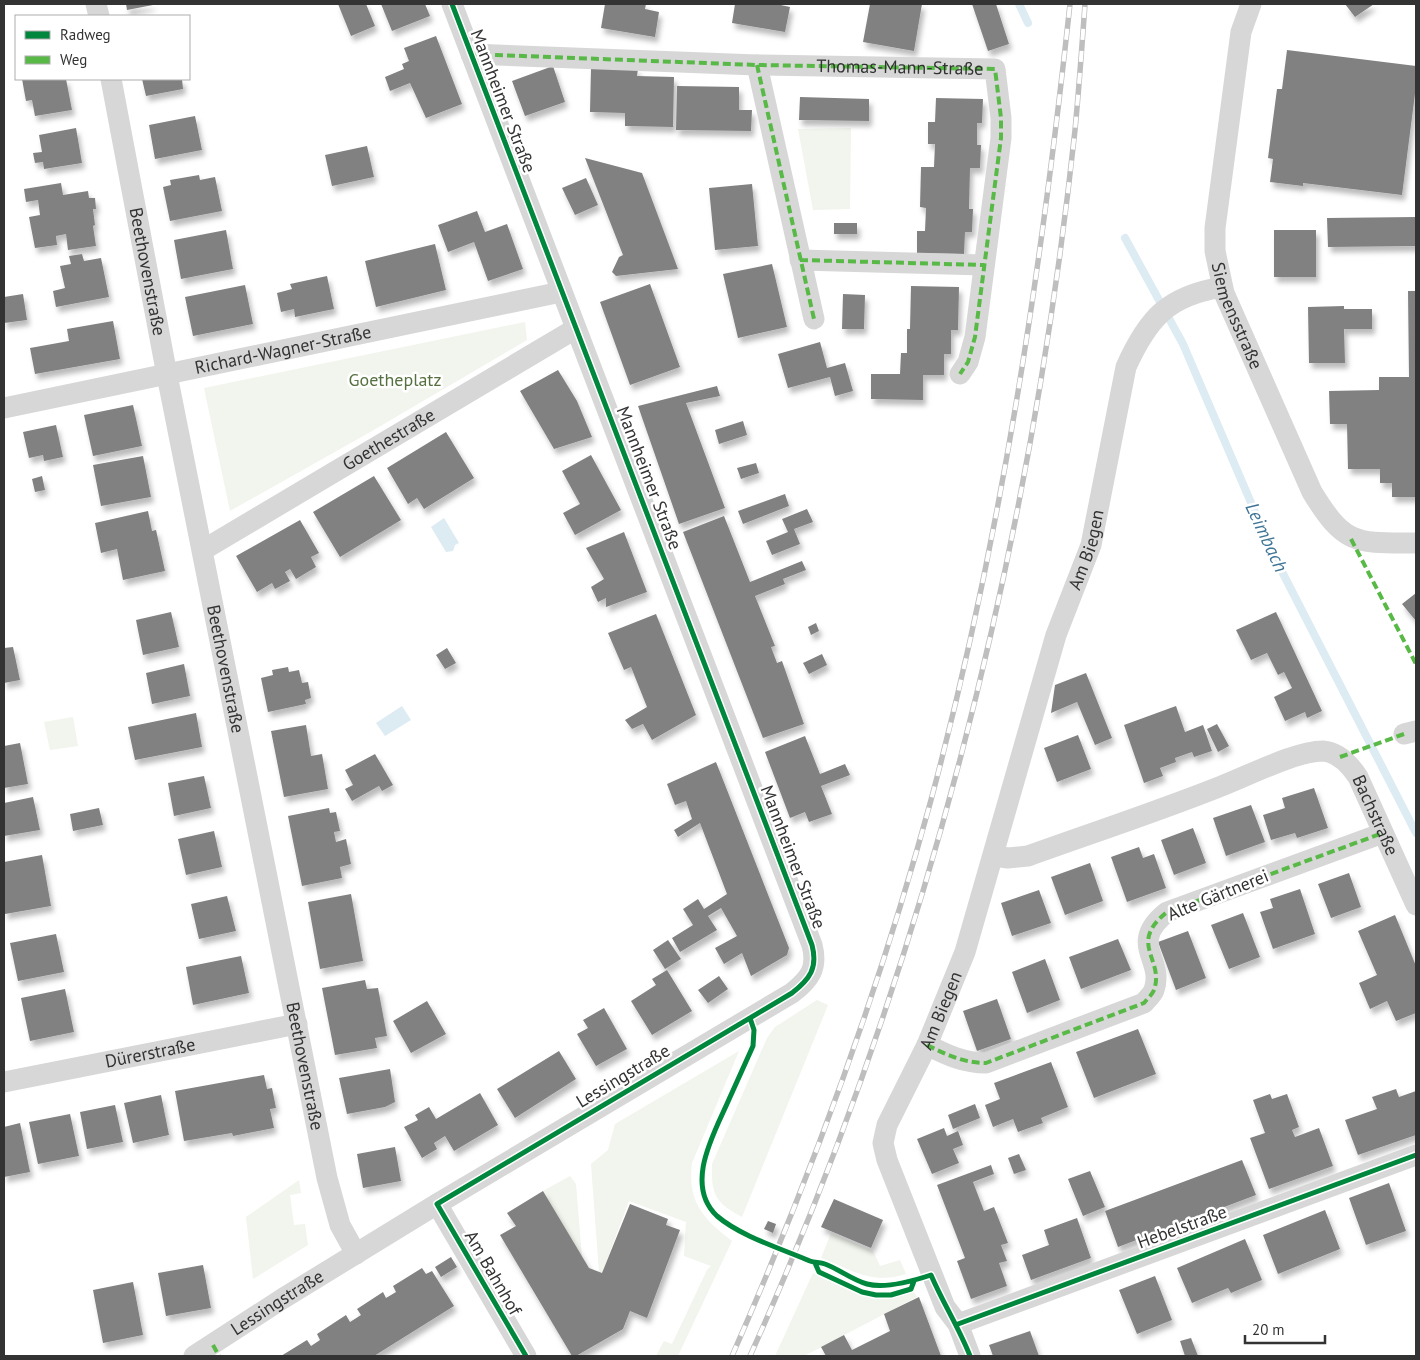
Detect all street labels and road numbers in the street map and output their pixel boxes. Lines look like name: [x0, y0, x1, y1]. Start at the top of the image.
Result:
street label: Mannheimer Straße: [466, 26, 541, 176]
street label: Thomas-Mann-Straße: [816, 54, 983, 80]
street label: Beethovenstraße: [125, 205, 171, 338]
street label: Siemensstraße: [1207, 260, 1268, 373]
street label: Richard-Wagner-Straße: [193, 320, 373, 379]
street label: Goethestraße: [338, 403, 439, 476]
street label: Mannheimer Straße: [612, 403, 687, 553]
street label: Am Biegen: [1063, 508, 1109, 593]
street label: Beethovenstraße: [202, 603, 250, 735]
street label: Bachstraße: [1348, 771, 1404, 859]
street label: Mannheimer Straße: [756, 782, 831, 932]
street label: Alte Gärtnerei: [1164, 864, 1272, 925]
street label: Am Biegen: [914, 968, 967, 1053]
street label: Beethovenstraße: [281, 1000, 329, 1132]
street label: Dürerstraße: [103, 1032, 197, 1073]
street label: Lessingstraße: [572, 1039, 674, 1113]
street label: Hebelstraße: [1134, 1200, 1230, 1253]
street label: Am Bahnhof: [460, 1226, 528, 1320]
street label: Lessingstraße: [226, 1264, 328, 1340]

